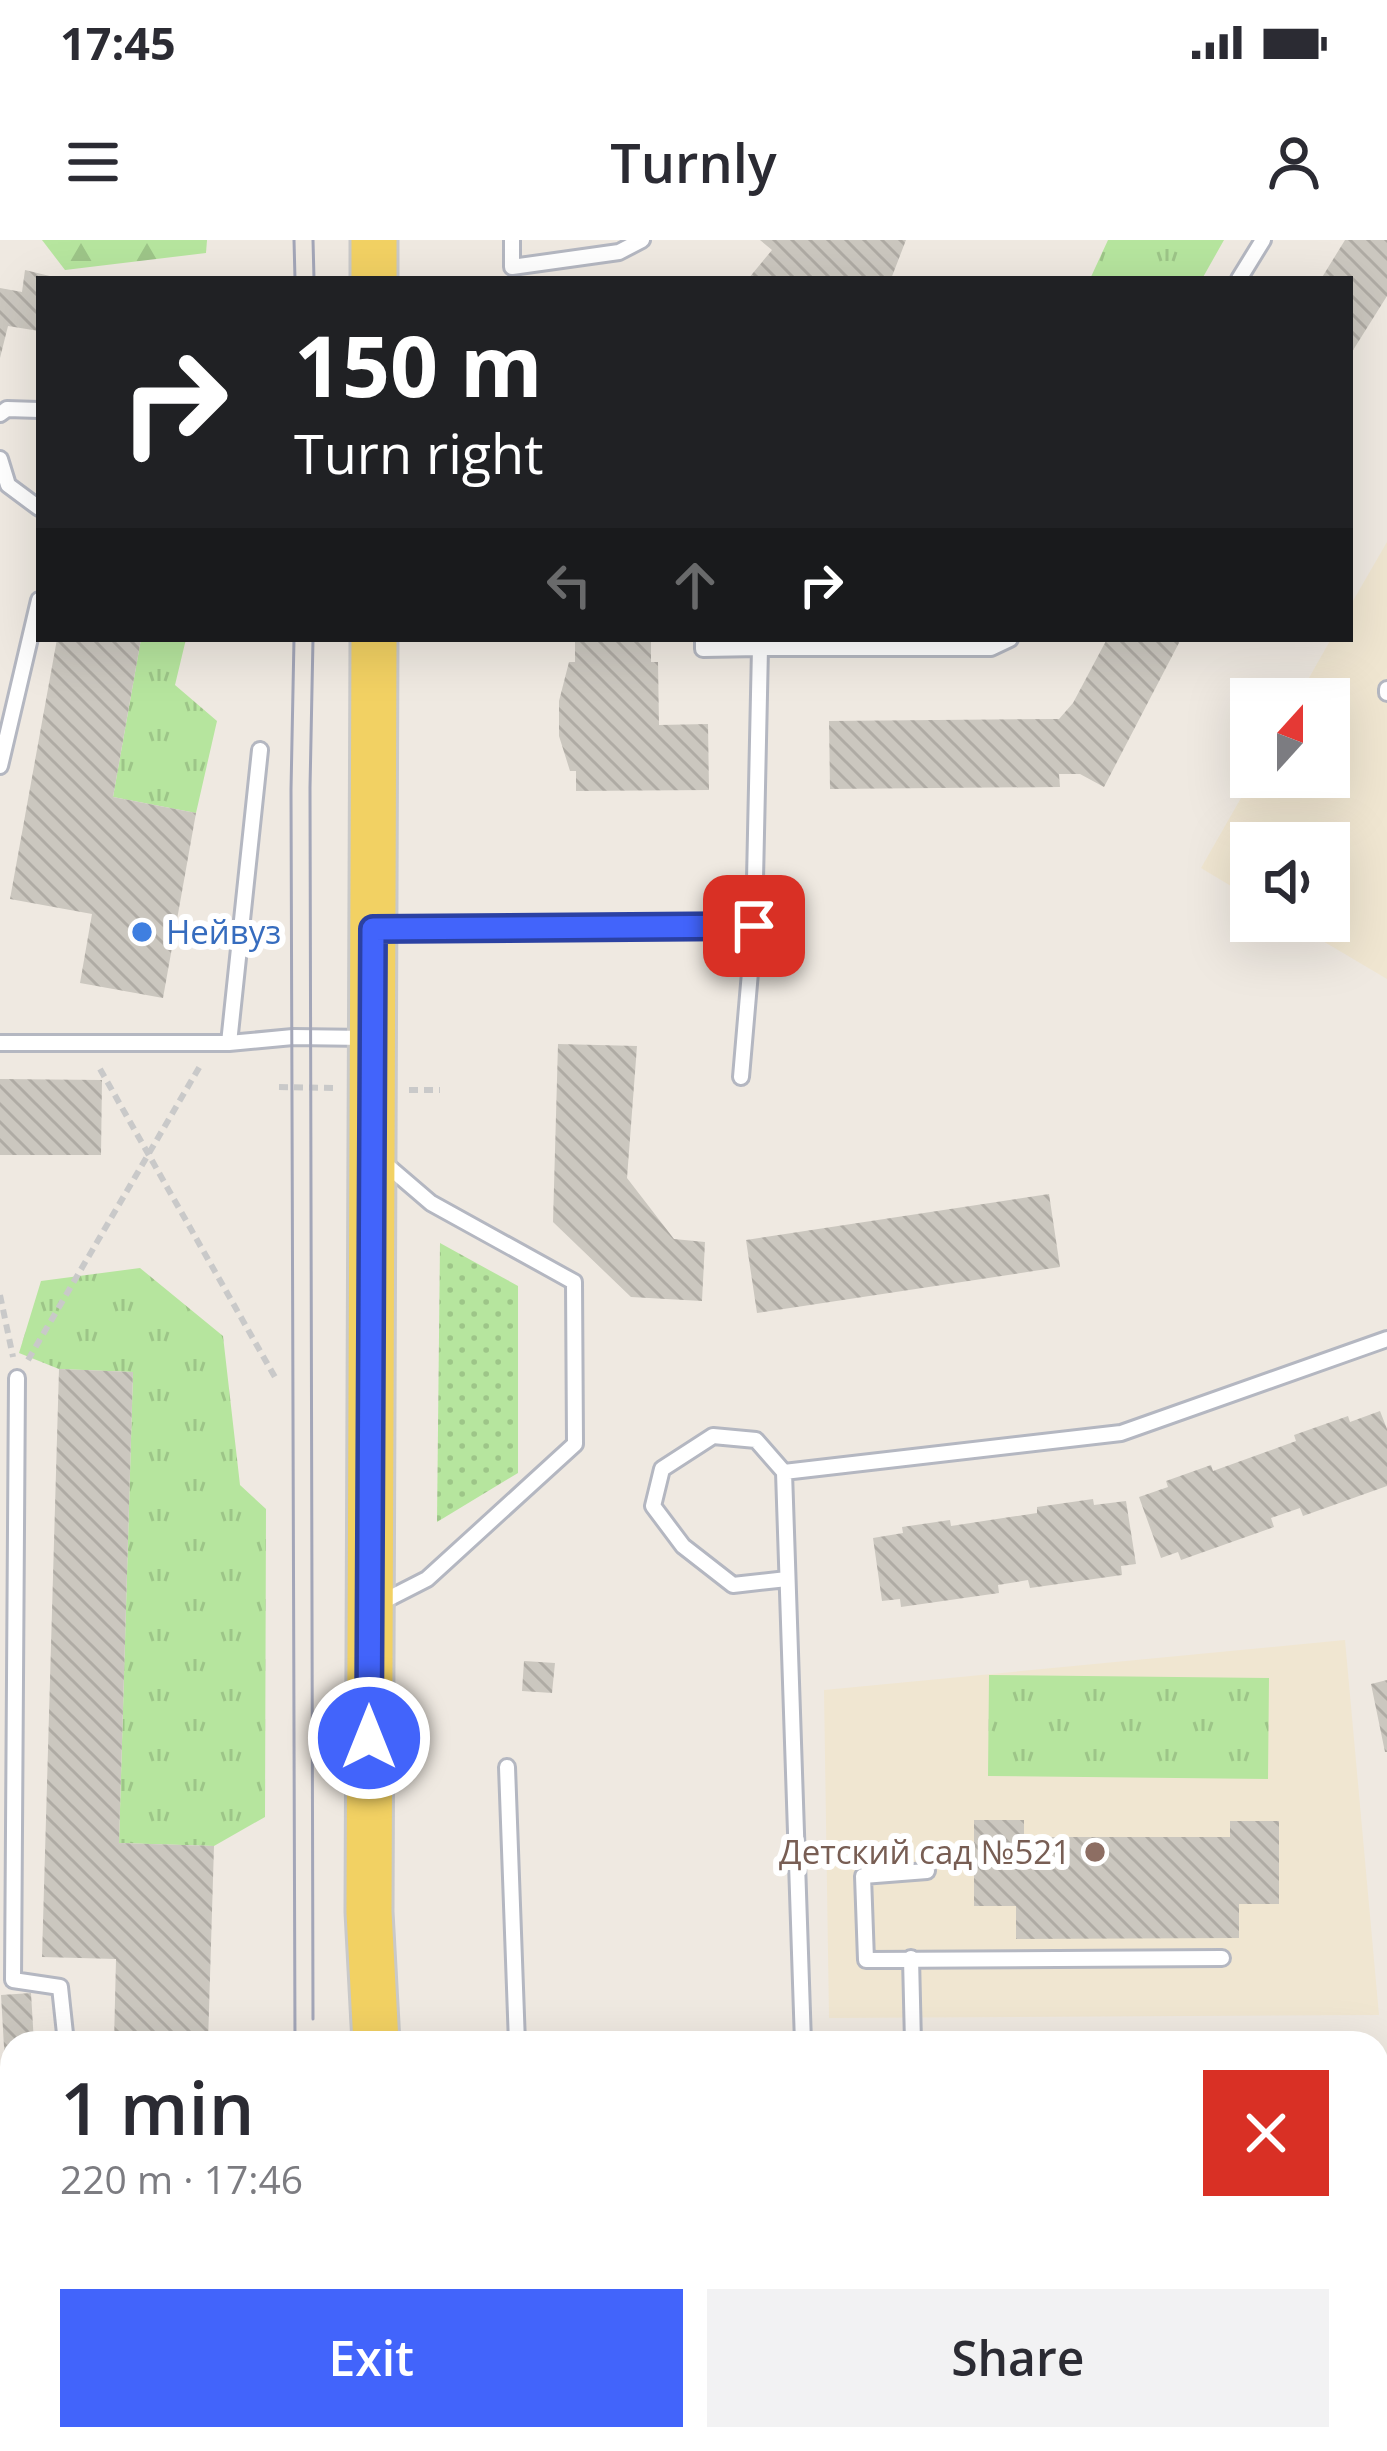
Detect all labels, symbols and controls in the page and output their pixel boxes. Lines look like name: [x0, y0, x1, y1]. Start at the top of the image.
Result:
text: 17:45: [60, 12, 176, 73]
text: Turnly: [610, 125, 777, 199]
icon: menu: [60, 129, 126, 195]
icon: person: [1261, 129, 1327, 195]
text: 150 m: [294, 307, 542, 422]
icon: right: [96, 324, 252, 480]
text: Turn right: [294, 416, 543, 490]
icon: left: [536, 552, 602, 618]
icon: ahead: [662, 552, 728, 618]
icon: right: [788, 552, 854, 618]
north arrow: [1230, 678, 1350, 798]
map controls: [1230, 678, 1350, 942]
button: sound: [1230, 822, 1350, 942]
pin: [703, 875, 805, 977]
icon: arrive: [721, 893, 787, 959]
place label: Нейвуз: [166, 909, 281, 954]
marker: Нейвуз: [129, 919, 155, 945]
position arrow: [306, 1675, 432, 1801]
place label: Детский сад №521: [779, 1829, 1071, 1874]
marker: Детский сад №521: [1082, 1839, 1108, 1865]
text: 1 min: [60, 2058, 254, 2156]
button: close: [1203, 2070, 1329, 2196]
text: 220 m · 17:46: [60, 2152, 303, 2205]
button: Exit: [60, 2289, 683, 2427]
button: Share: [707, 2289, 1329, 2427]

